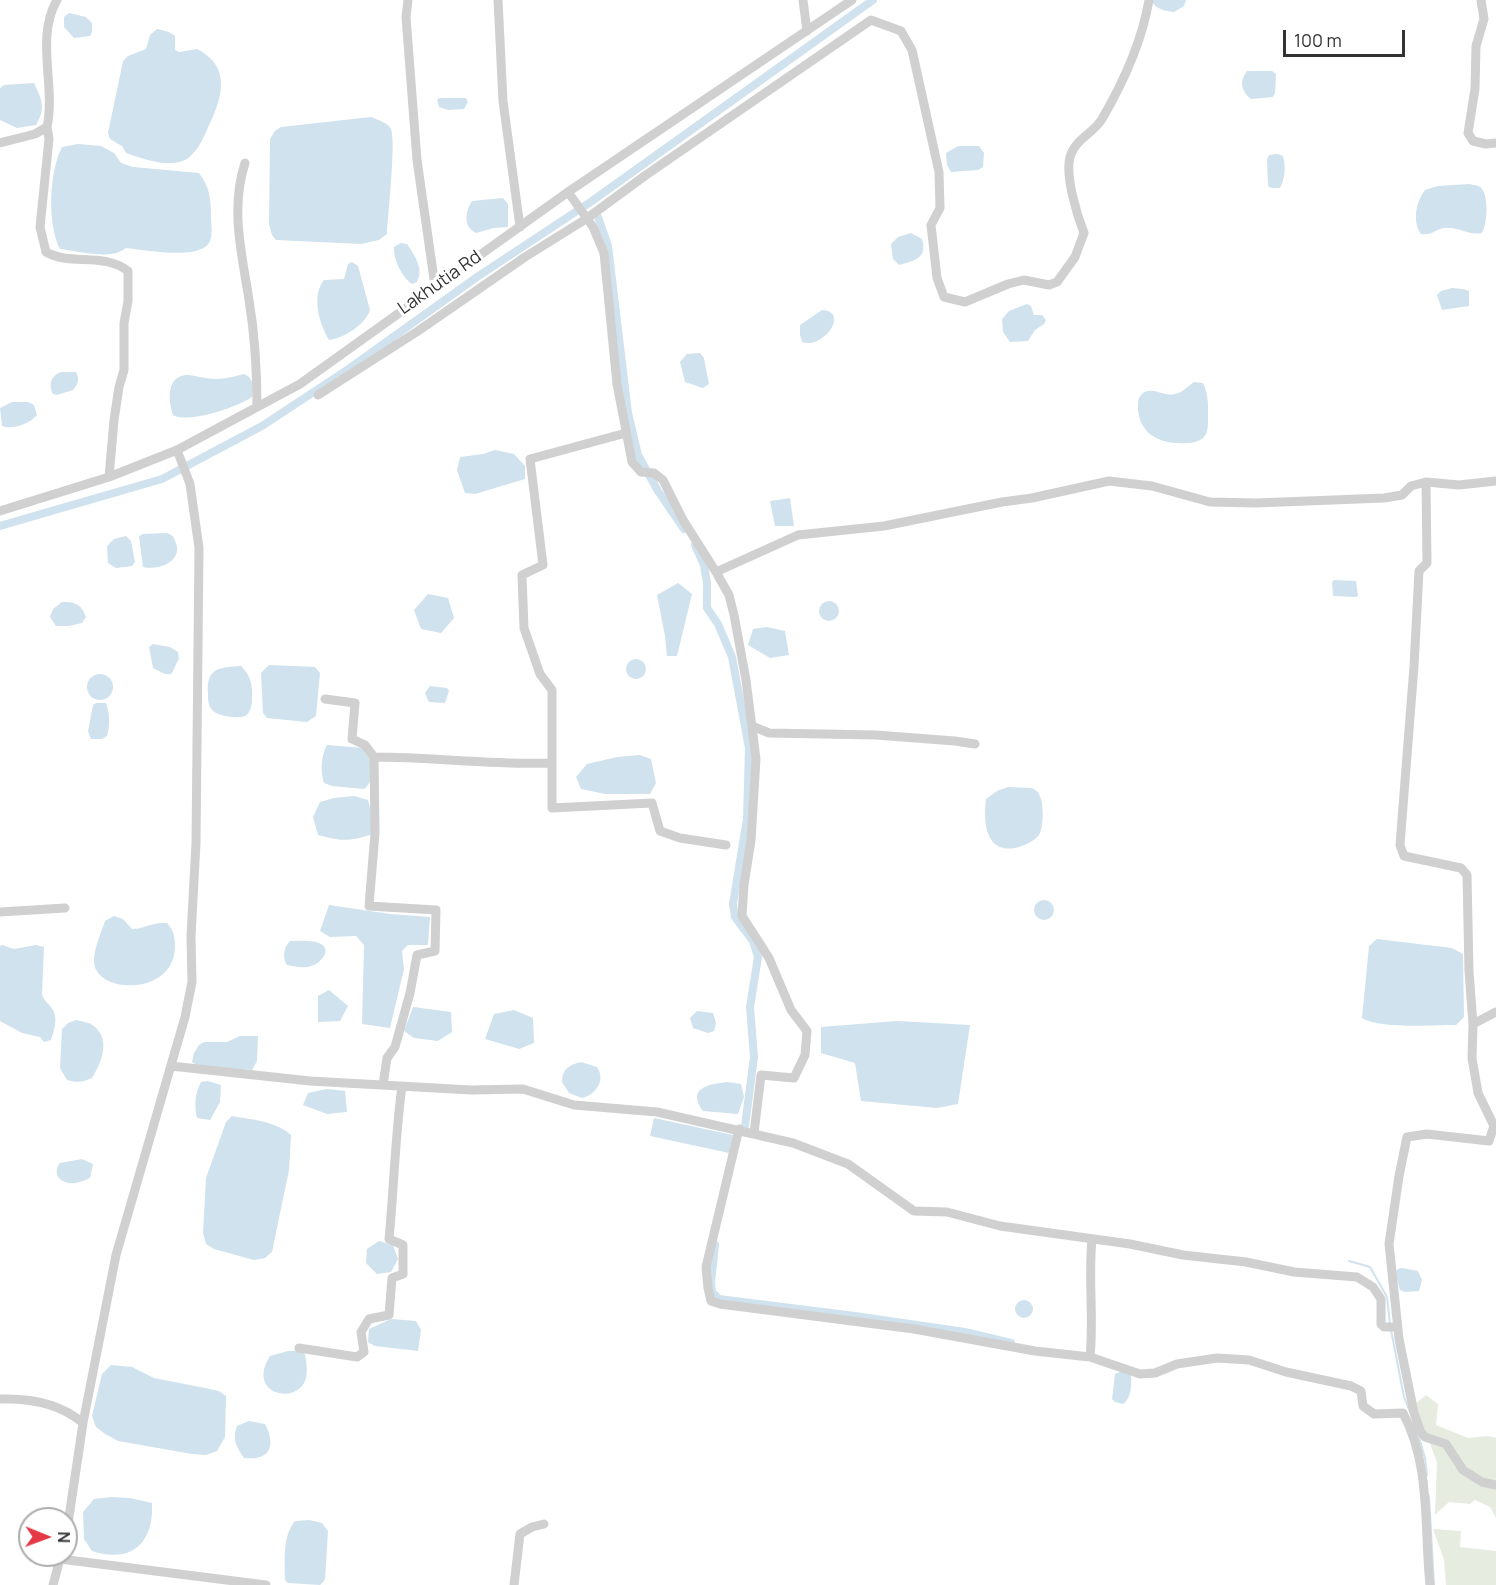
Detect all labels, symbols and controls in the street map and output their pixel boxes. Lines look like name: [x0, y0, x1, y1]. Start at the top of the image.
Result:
scale bar: [1286, 18, 1408, 56]
text: 100 m: [1294, 28, 1342, 52]
street label: Lakhutia Rd: [394, 246, 486, 320]
north arrow: [18, 1507, 78, 1567]
text: N: [53, 1531, 75, 1543]

